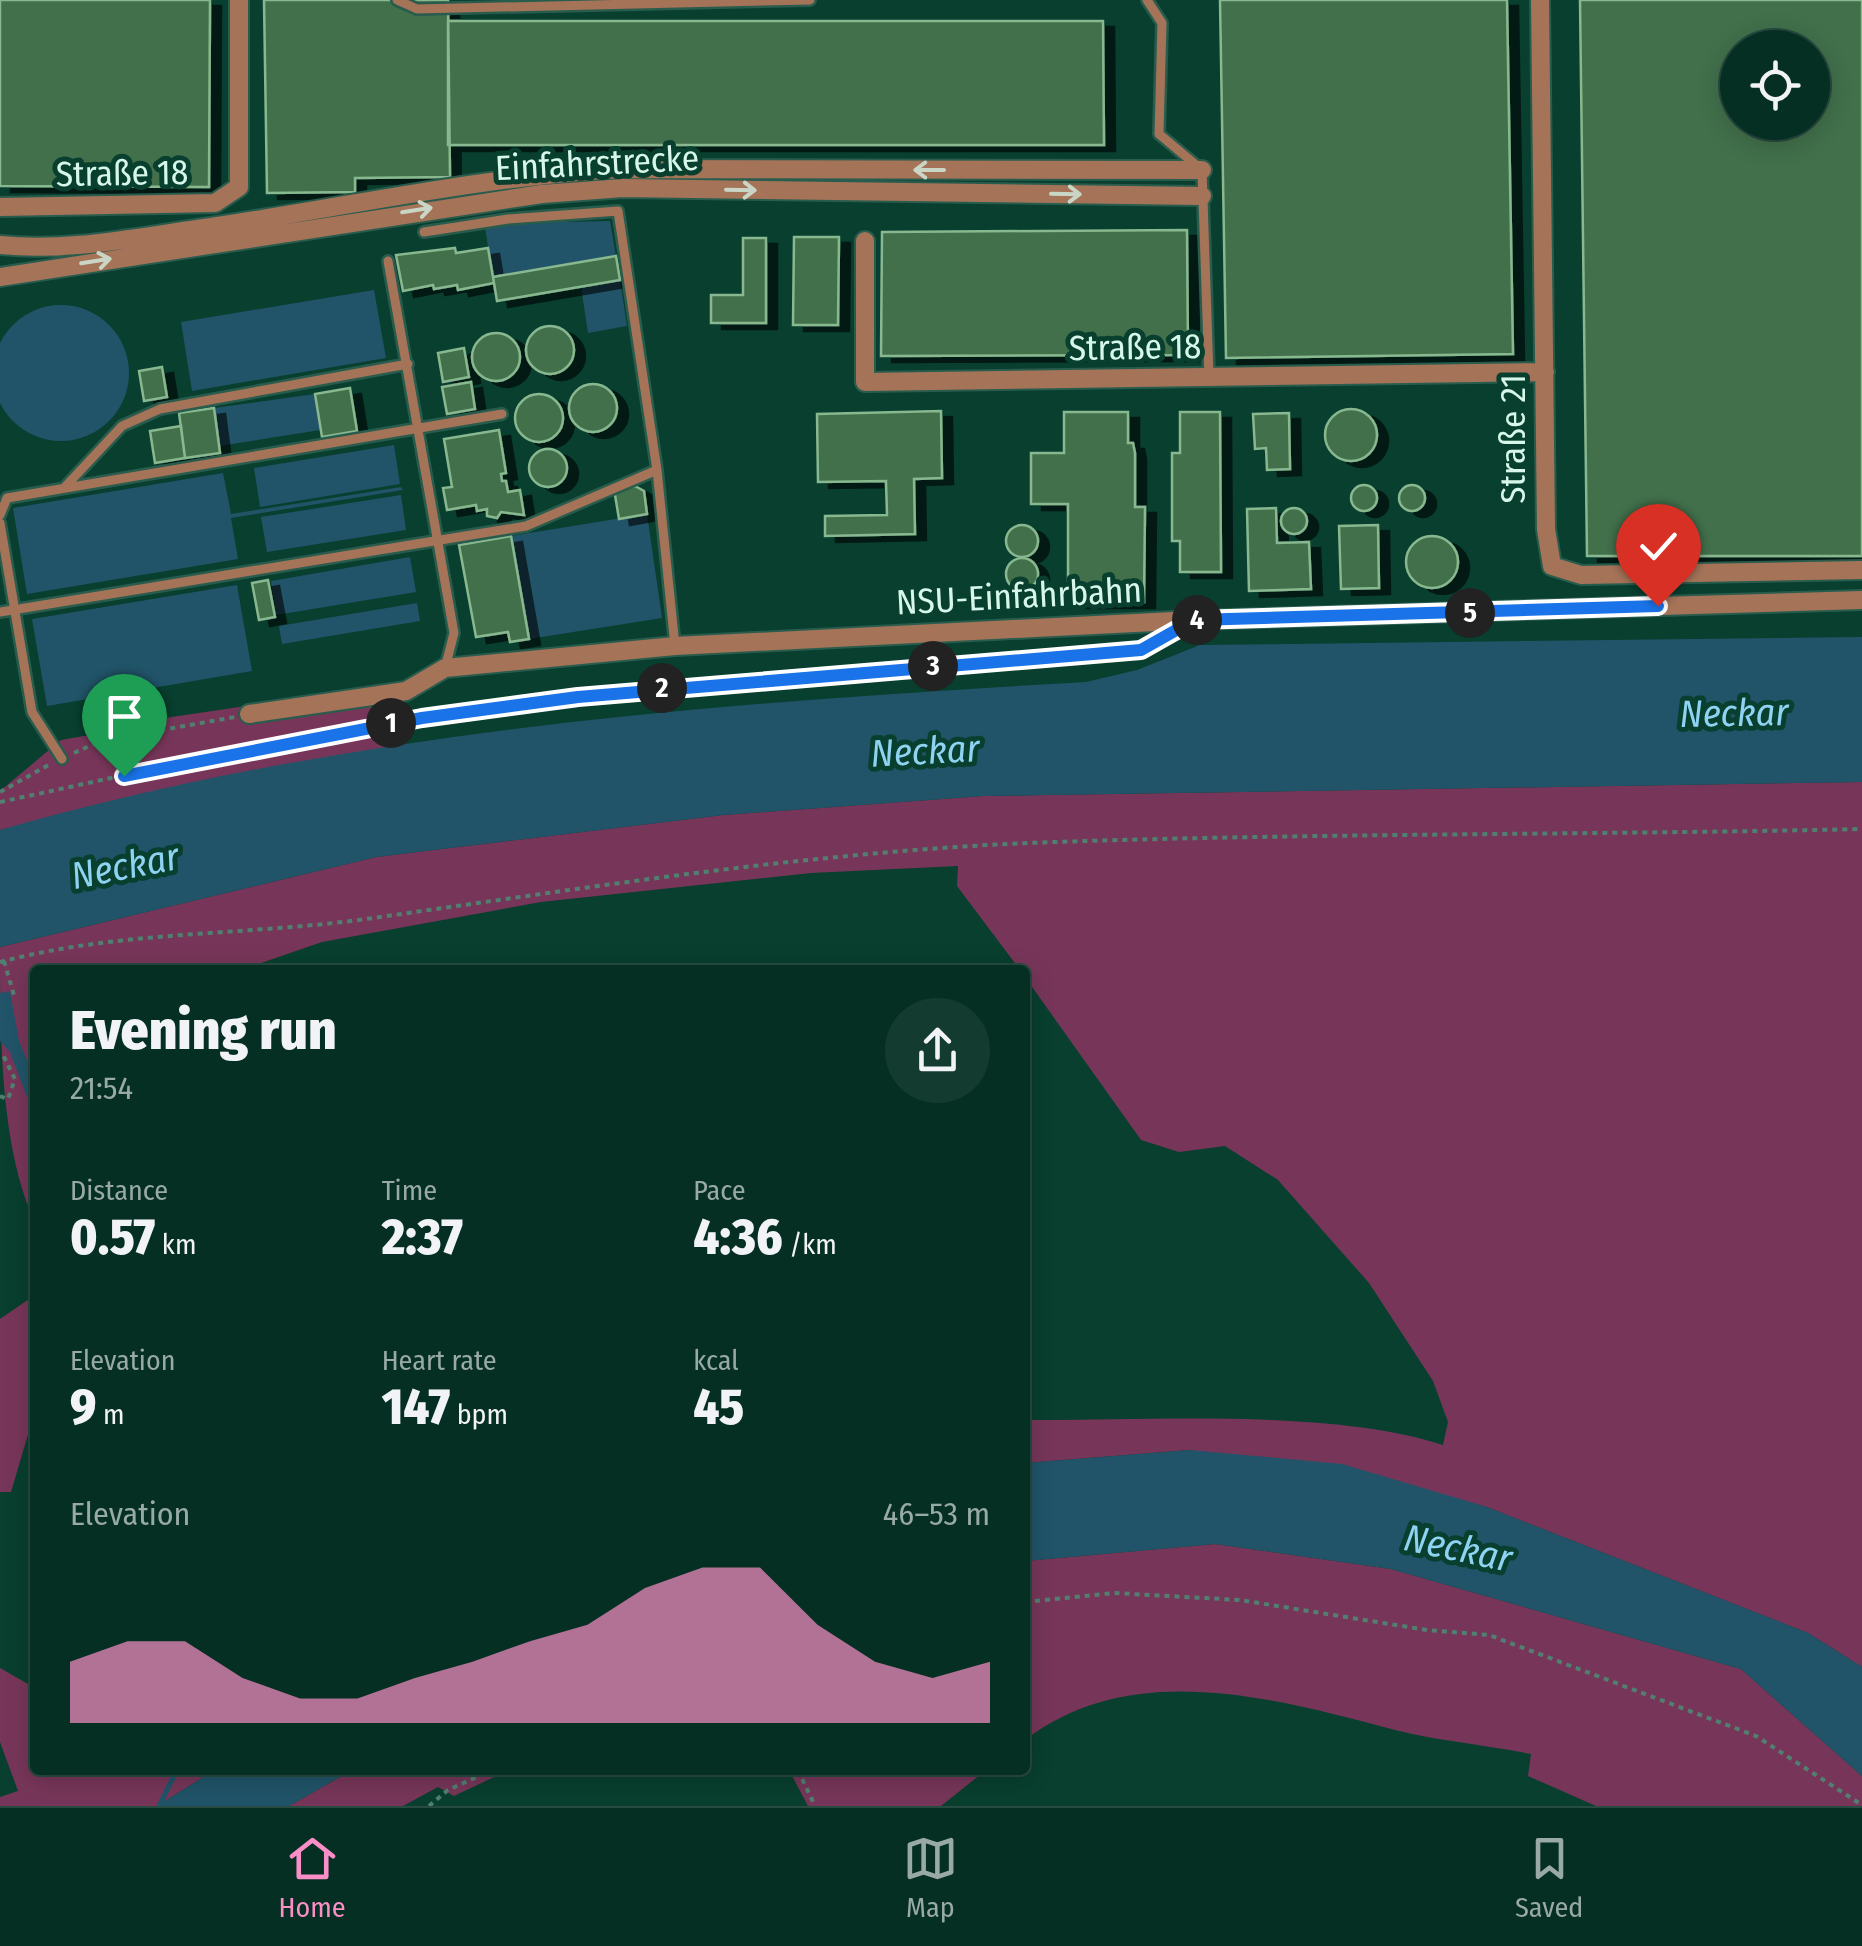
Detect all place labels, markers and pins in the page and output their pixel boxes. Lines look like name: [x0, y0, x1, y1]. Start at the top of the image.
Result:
pin: [1616, 504, 1701, 607]
pin: 5: [1445, 588, 1495, 638]
pin: 4: [1172, 595, 1222, 645]
pin: 3: [908, 641, 958, 691]
pin: 2: [637, 663, 687, 713]
pin: [82, 674, 167, 777]
pin: 1: [366, 698, 416, 748]

